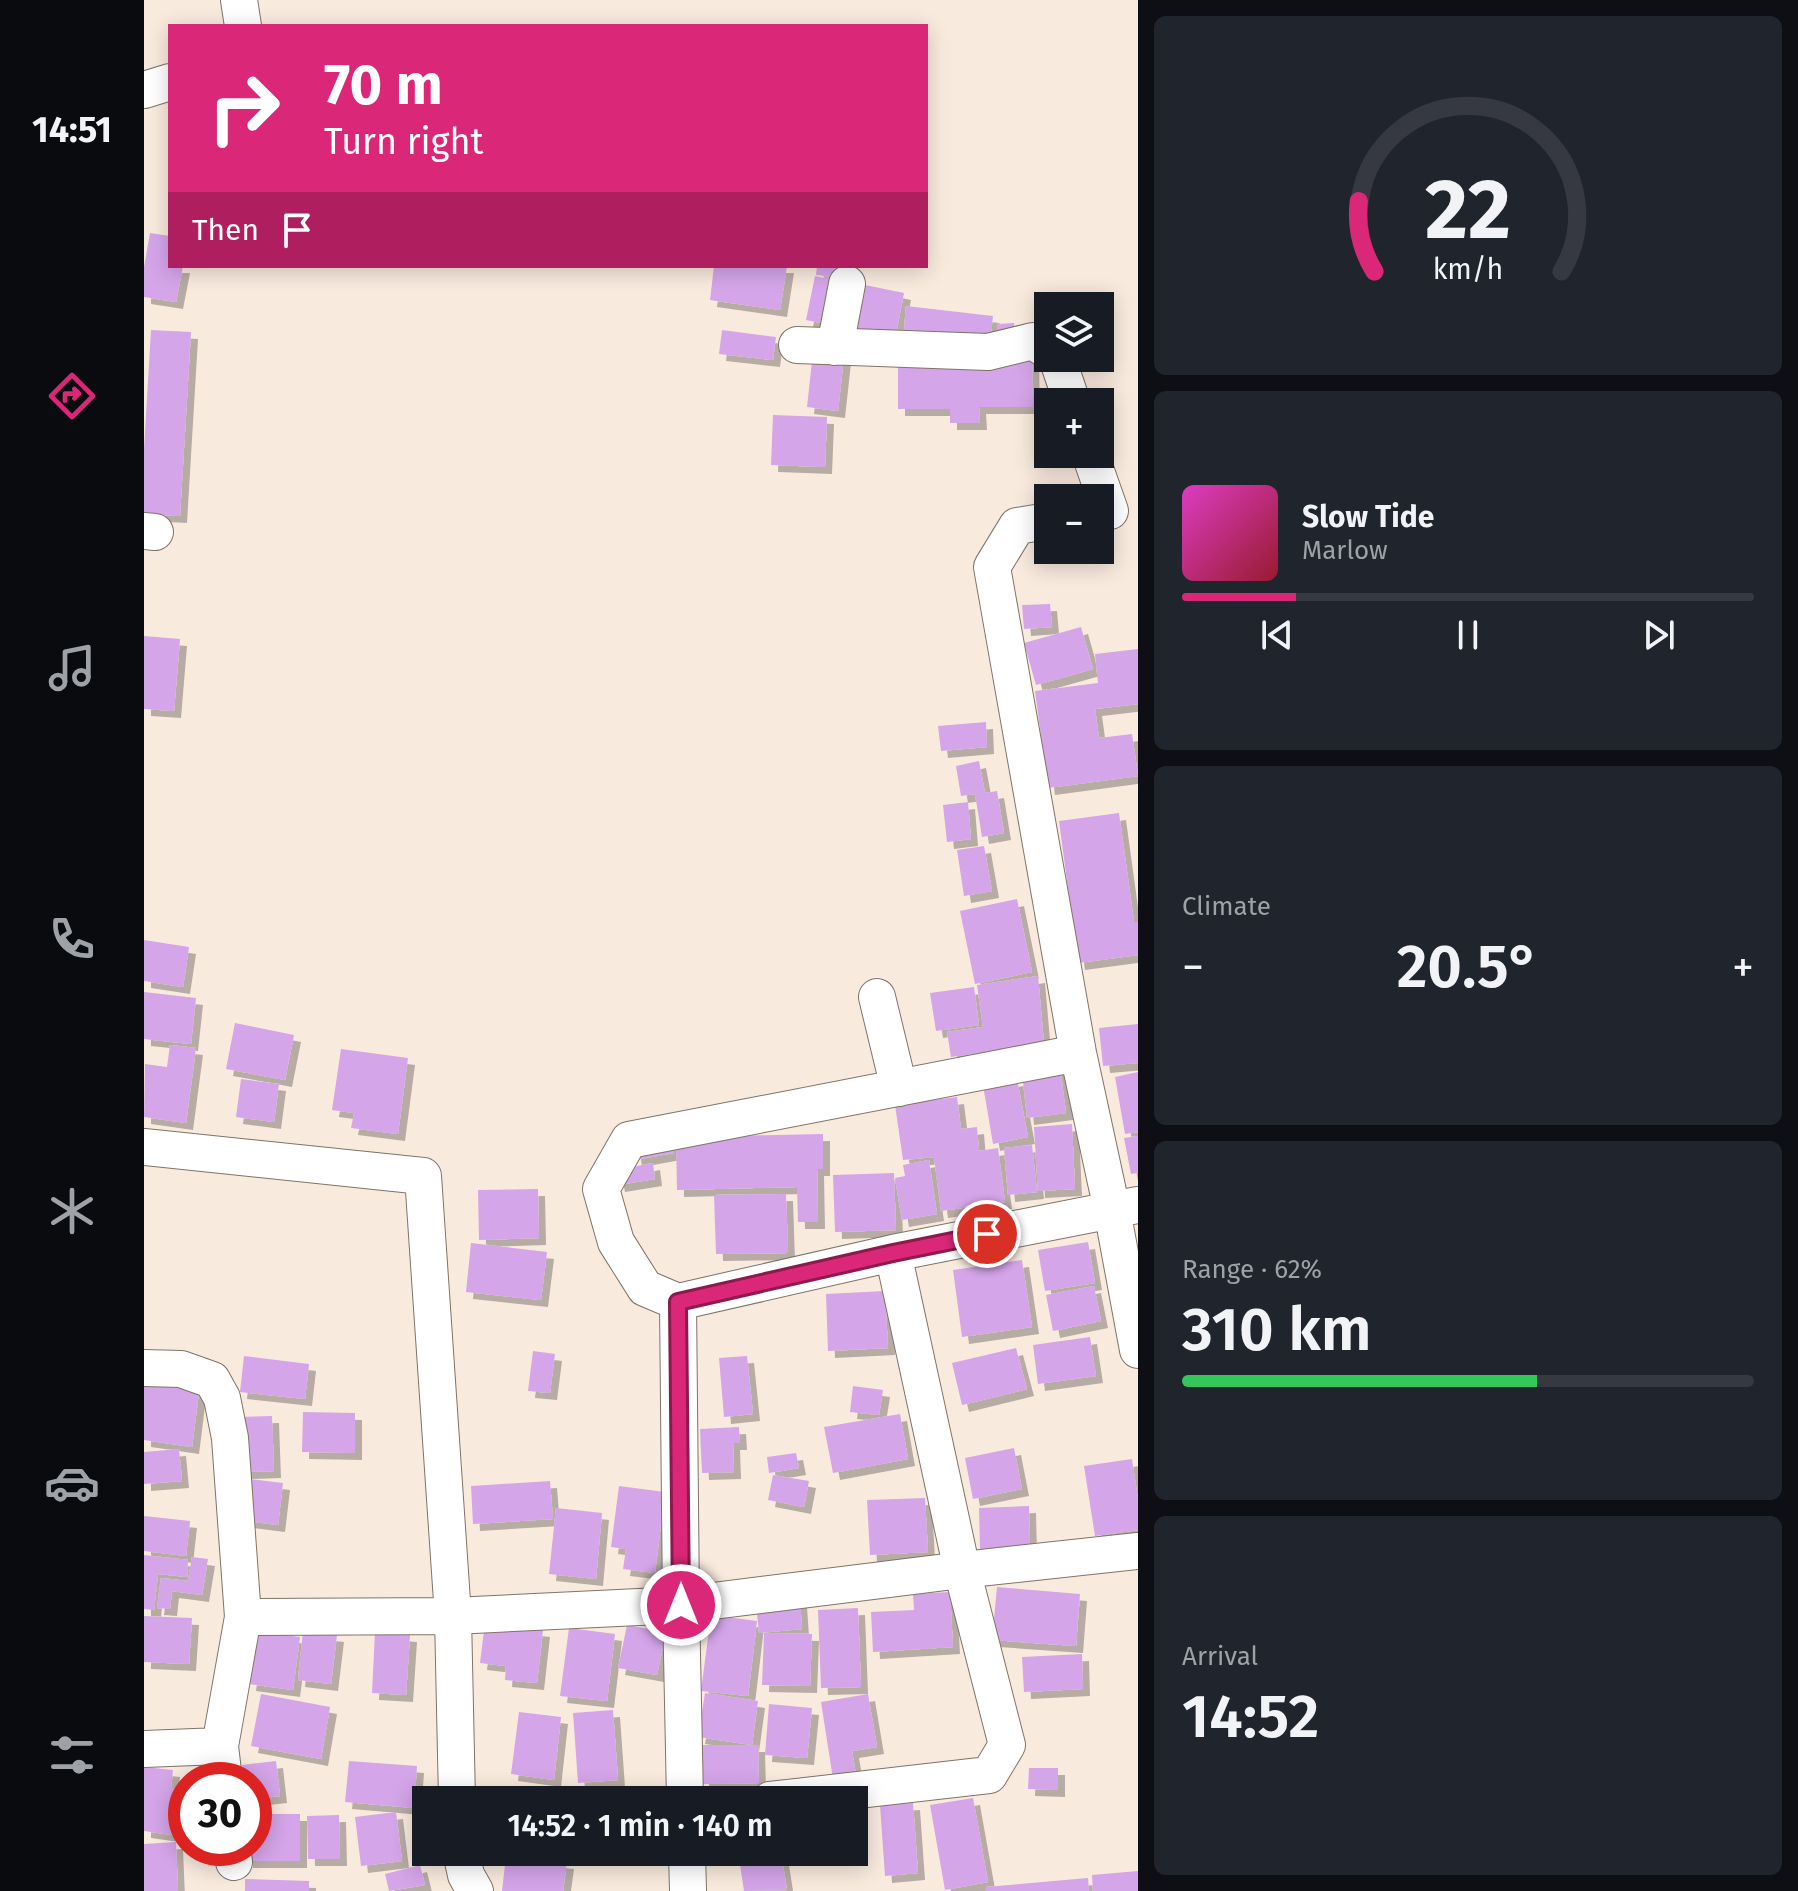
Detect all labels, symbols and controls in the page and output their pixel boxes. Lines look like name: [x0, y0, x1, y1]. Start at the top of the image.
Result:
text: 70 m: [324, 52, 443, 119]
icon: right: [192, 56, 296, 160]
text: 14:51: [32, 108, 112, 152]
text: Turn right: [324, 120, 484, 164]
text: 22: [1425, 159, 1511, 259]
icon: arrive: [275, 208, 319, 252]
text: Then: [192, 212, 259, 248]
text: km/h: [1433, 252, 1503, 287]
map controls: [1034, 292, 1114, 564]
button: layers: [1034, 292, 1114, 372]
icon: directions: [44, 368, 100, 424]
button: +: [1034, 388, 1114, 468]
button: −: [1034, 484, 1114, 564]
text: Slow Tide: [1302, 499, 1434, 535]
text: Marlow: [1302, 535, 1388, 566]
icon: previous: [1255, 613, 1299, 657]
icon: pause: [1446, 613, 1490, 657]
icon: next: [1637, 613, 1681, 657]
icon: music: [44, 640, 100, 696]
text: Climate: [1182, 891, 1271, 922]
icon: phone: [44, 911, 100, 967]
text: 20.5°: [1397, 931, 1539, 1003]
text: −: [1182, 941, 1204, 994]
text: +: [1732, 941, 1754, 994]
icon: climate: [44, 1183, 100, 1239]
pin: [953, 1200, 1021, 1268]
icon: arrive: [965, 1212, 1009, 1256]
text: Range · 62%: [1182, 1254, 1322, 1285]
text: 310 km: [1182, 1294, 1372, 1366]
icon: car: [44, 1455, 100, 1511]
position arrow: [639, 1563, 723, 1647]
text: Arrival: [1182, 1641, 1258, 1672]
text: 14:52: [1182, 1681, 1319, 1753]
icon: filters: [44, 1727, 100, 1783]
speed limit sign: 30: [168, 1762, 272, 1866]
text: 14:52 · 1 min · 140 m: [507, 1808, 773, 1844]

